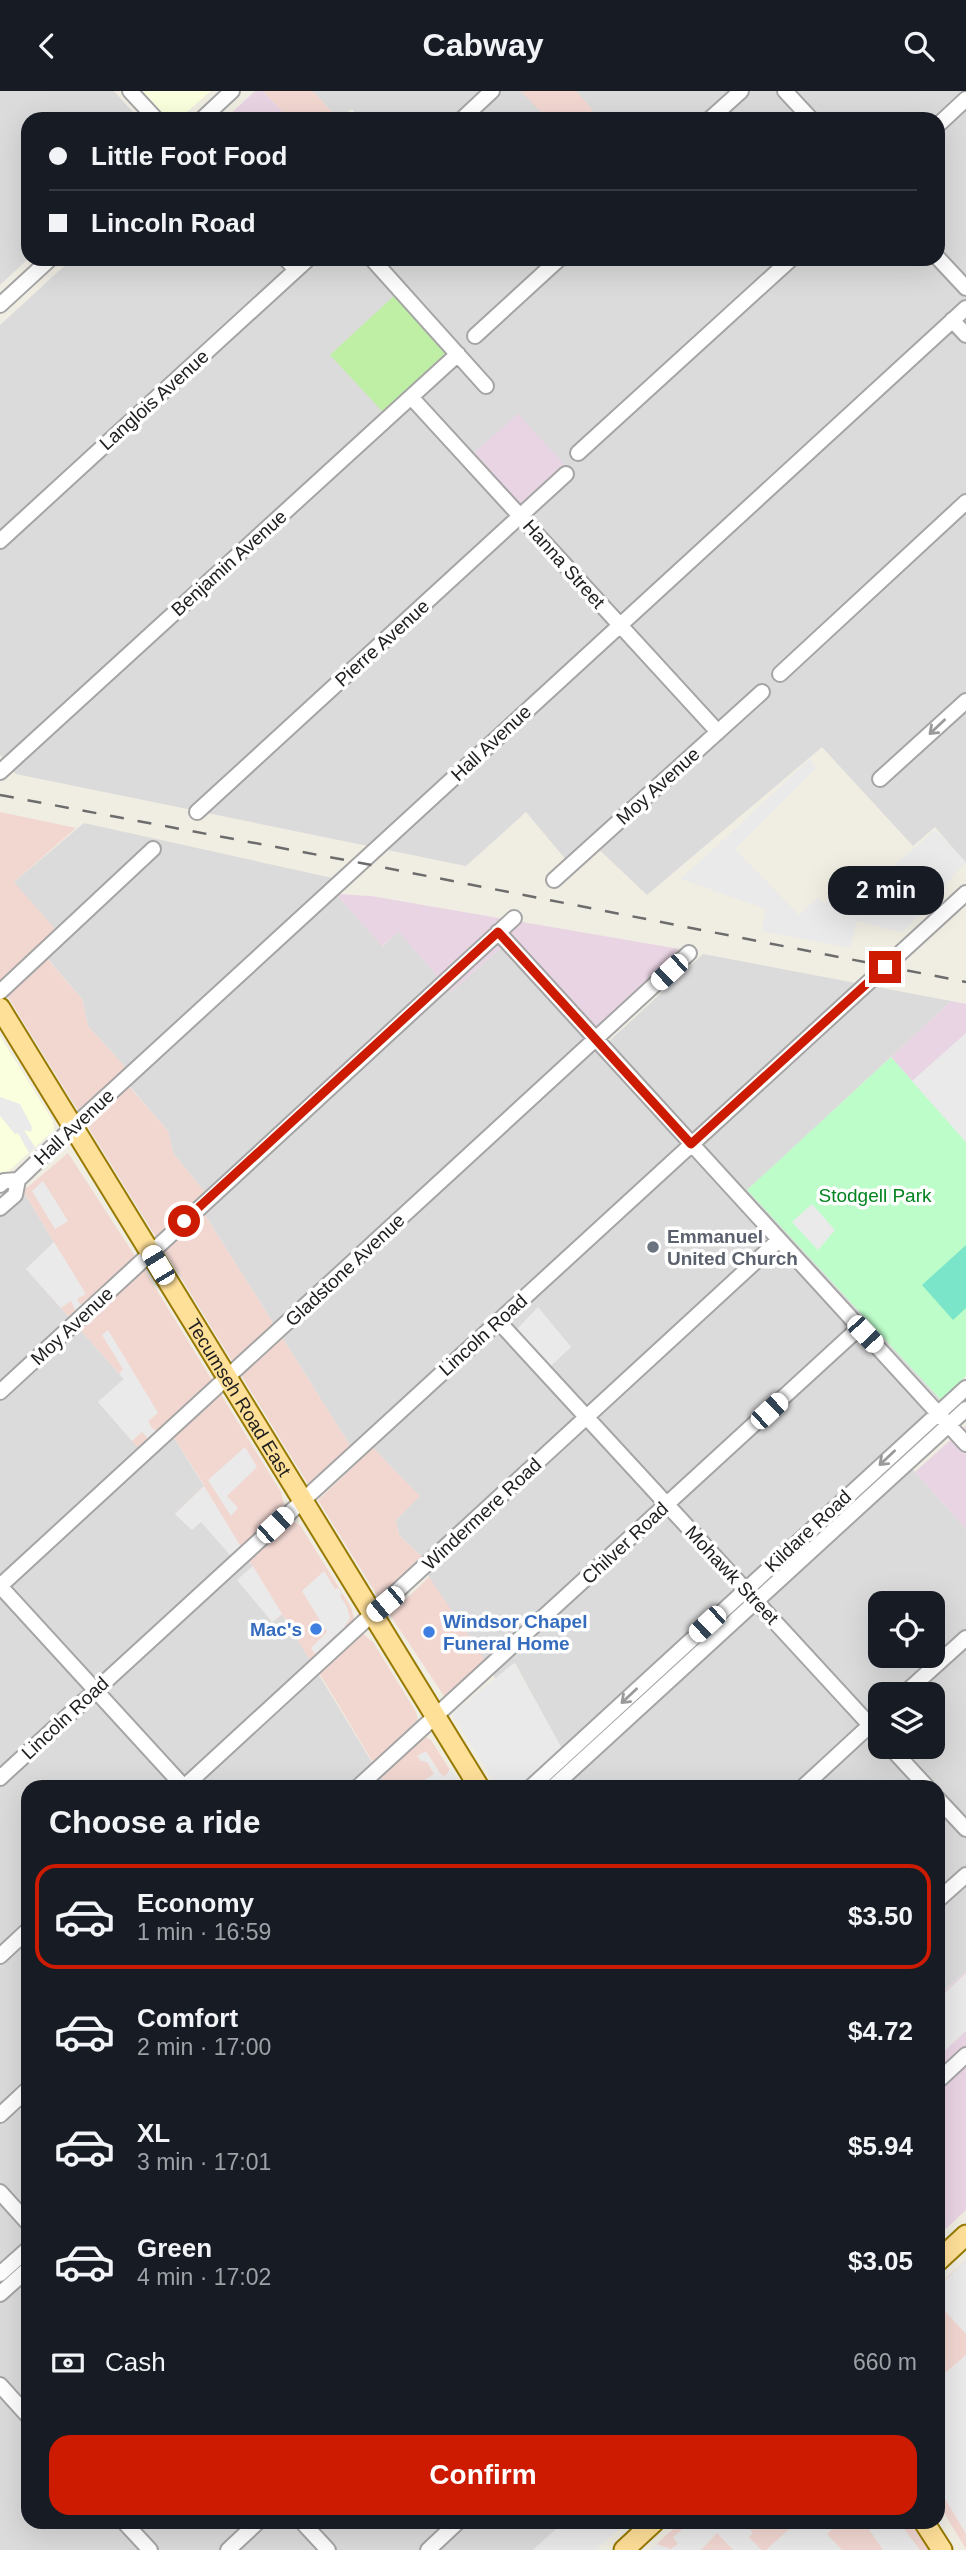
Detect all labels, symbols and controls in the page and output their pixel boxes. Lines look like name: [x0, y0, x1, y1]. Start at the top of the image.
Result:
icon: back: [28, 27, 66, 65]
text: Cabway: [423, 27, 543, 63]
icon: search: [900, 27, 938, 65]
text: Little Foot Food: [91, 141, 287, 171]
text: Lincoln Road: [91, 208, 256, 238]
street label: Langlois Avenue: [95, 346, 213, 454]
street label: Benjamin Avenue: [167, 506, 291, 620]
street label: Hanna Street: [519, 515, 610, 613]
street label: Pierre Avenue: [331, 595, 433, 691]
street label: Hall Avenue: [447, 701, 535, 785]
one-way arrow: [928, 719, 946, 735]
street label: Moy Avenue: [612, 743, 704, 829]
callout: 2 min: [827, 865, 943, 915]
text: 2 min: [856, 877, 916, 903]
car: [647, 950, 692, 994]
route end: [869, 951, 901, 983]
street label: Hall Avenue: [30, 1085, 118, 1169]
park label: Stodgell Park: [818, 1185, 932, 1206]
route start: [168, 1205, 200, 1237]
street label: Gladstone Avenue: [281, 1209, 409, 1331]
place label: Emmanuel United Church: [667, 1226, 798, 1269]
marker: Emmanuel United Church: [645, 1239, 661, 1255]
car: [139, 1242, 178, 1288]
street label: Moy Avenue: [27, 1283, 117, 1369]
street label: Lincoln Road: [435, 1290, 531, 1380]
car: [843, 1311, 888, 1357]
street label: Tecumseh Road East: [183, 1315, 296, 1480]
car: [747, 1389, 792, 1433]
one-way arrow: [879, 1450, 896, 1467]
street label: Windermere Road: [418, 1454, 546, 1574]
street label: Kildare Road: [761, 1486, 855, 1576]
street label: Chilver Road: [578, 1498, 672, 1588]
car: [253, 1503, 298, 1547]
street label: Mohawk Street: [681, 1521, 783, 1629]
car: [363, 1582, 408, 1626]
map controls: [868, 1591, 945, 1759]
button: locate: [868, 1591, 945, 1668]
car: [685, 1602, 730, 1646]
place label: Windsor Chapel Funeral Home: [443, 1611, 587, 1654]
place label: Mac's: [250, 1619, 302, 1640]
marker: Mac's: [308, 1621, 324, 1637]
marker: Windsor Chapel Funeral Home: [421, 1624, 437, 1640]
street label: Lincoln Road: [17, 1672, 113, 1764]
button: layers: [868, 1682, 945, 1759]
one-way arrow: [621, 1687, 638, 1704]
text: Choose a ride: [49, 1804, 261, 1840]
icon: car: [53, 1885, 116, 1948]
text: Economy: [137, 1888, 254, 1918]
text: $3.50: [848, 1901, 913, 1931]
text: 1 min · 16:59: [137, 1919, 271, 1945]
icon: car: [53, 2000, 116, 2063]
text: Comfort: [137, 2003, 238, 2033]
text: $4.72: [848, 2016, 913, 2046]
text: 2 min · 17:00: [137, 2034, 271, 2060]
icon: car: [53, 2115, 116, 2178]
text: XL: [137, 2118, 170, 2148]
text: $5.94: [848, 2131, 913, 2161]
text: 3 min · 17:01: [137, 2149, 271, 2175]
icon: car: [53, 2230, 116, 2293]
text: Green: [137, 2233, 212, 2263]
text: $3.05: [848, 2246, 913, 2276]
text: 4 min · 17:02: [137, 2264, 271, 2290]
icon: cash: [49, 2344, 87, 2382]
text: Cash: [105, 2347, 166, 2377]
text: 660 m: [853, 2349, 917, 2375]
button: Confirm: [49, 2435, 917, 2515]

